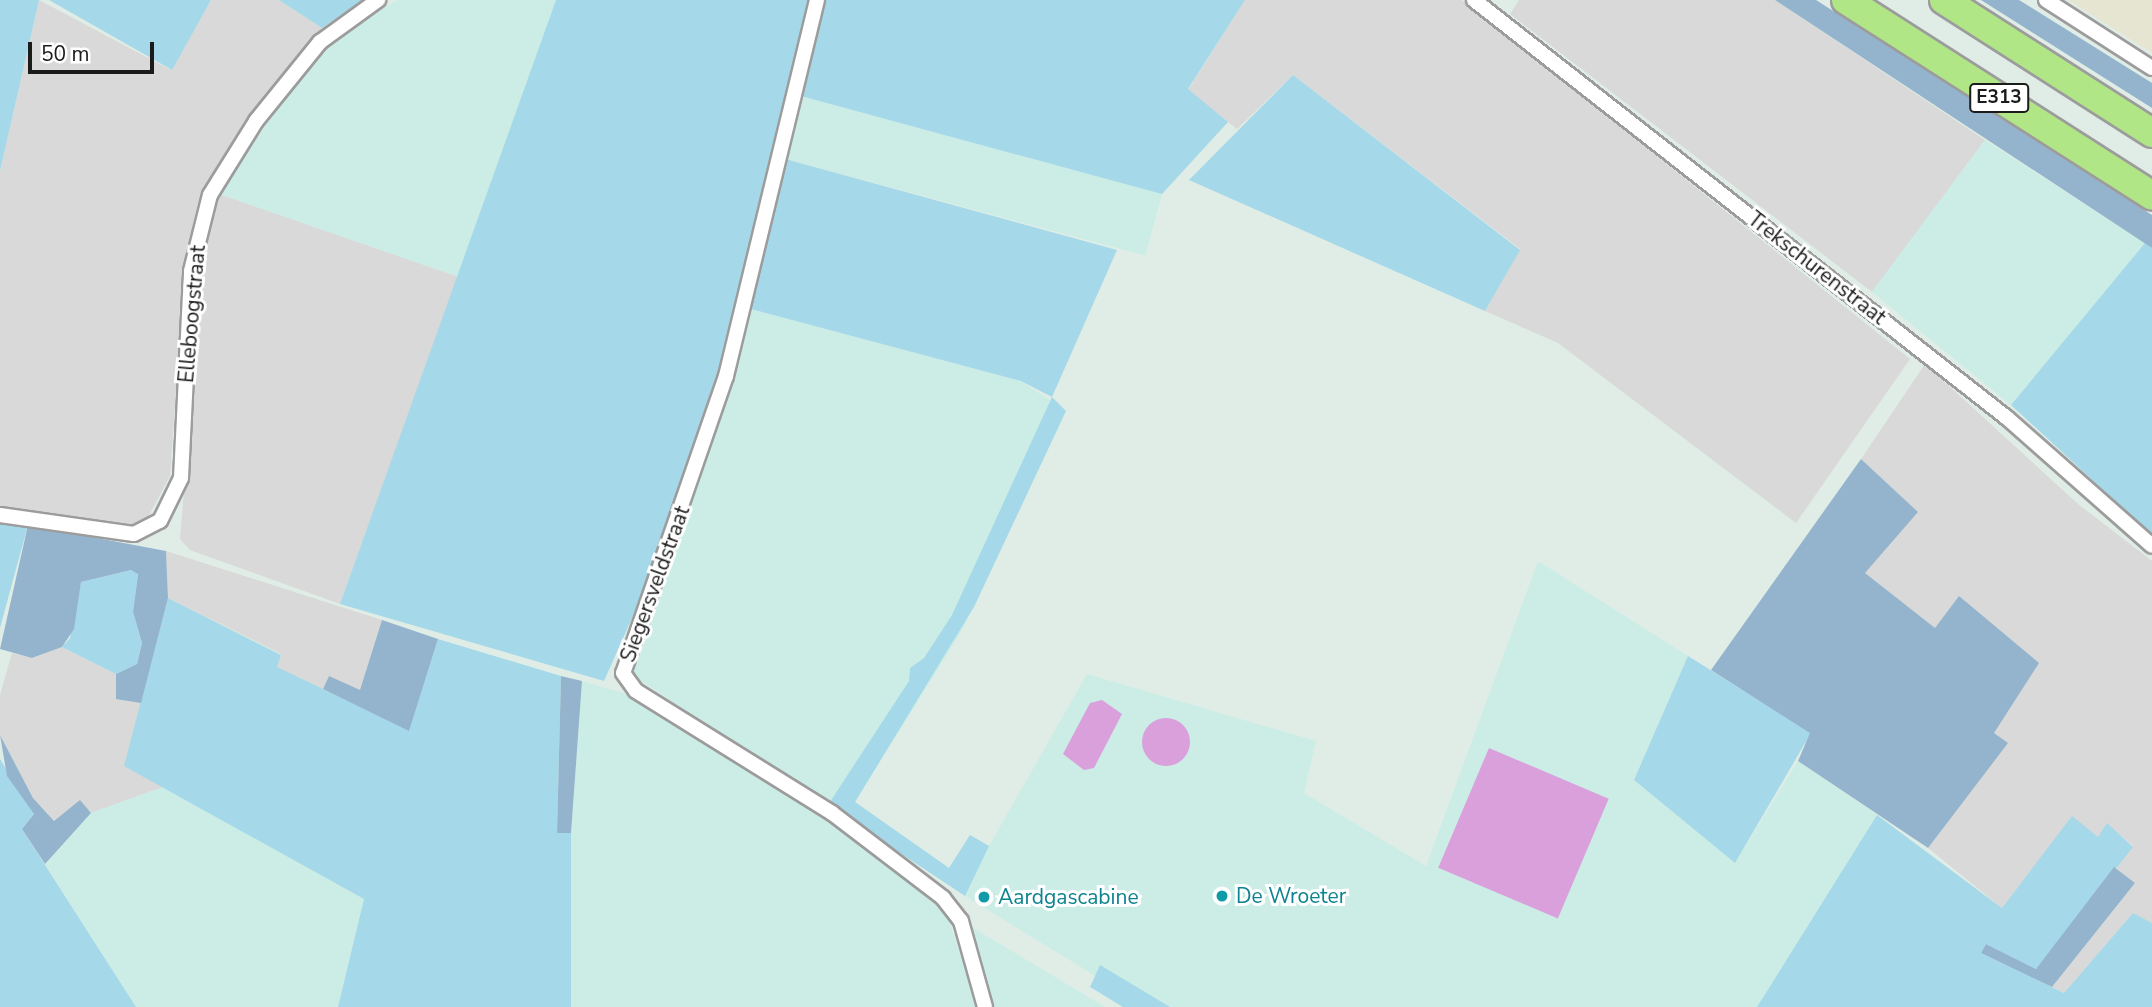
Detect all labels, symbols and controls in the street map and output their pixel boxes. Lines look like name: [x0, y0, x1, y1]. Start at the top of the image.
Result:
scale bar: [32, 28, 158, 72]
text: 50 m: [41, 40, 90, 68]
road number: E313: [1968, 82, 2030, 114]
street label: Trekschurenstraat: [1743, 206, 1891, 330]
street label: Elleboogstraat: [173, 244, 211, 384]
street label: Siegersveldstraat: [615, 502, 695, 666]
place label: De Wroeter: [1236, 883, 1346, 909]
place label: Aardgascabine: [998, 884, 1139, 910]
marker: De Wroeter: [1214, 888, 1230, 904]
marker: Aardgascabine: [976, 889, 992, 905]

